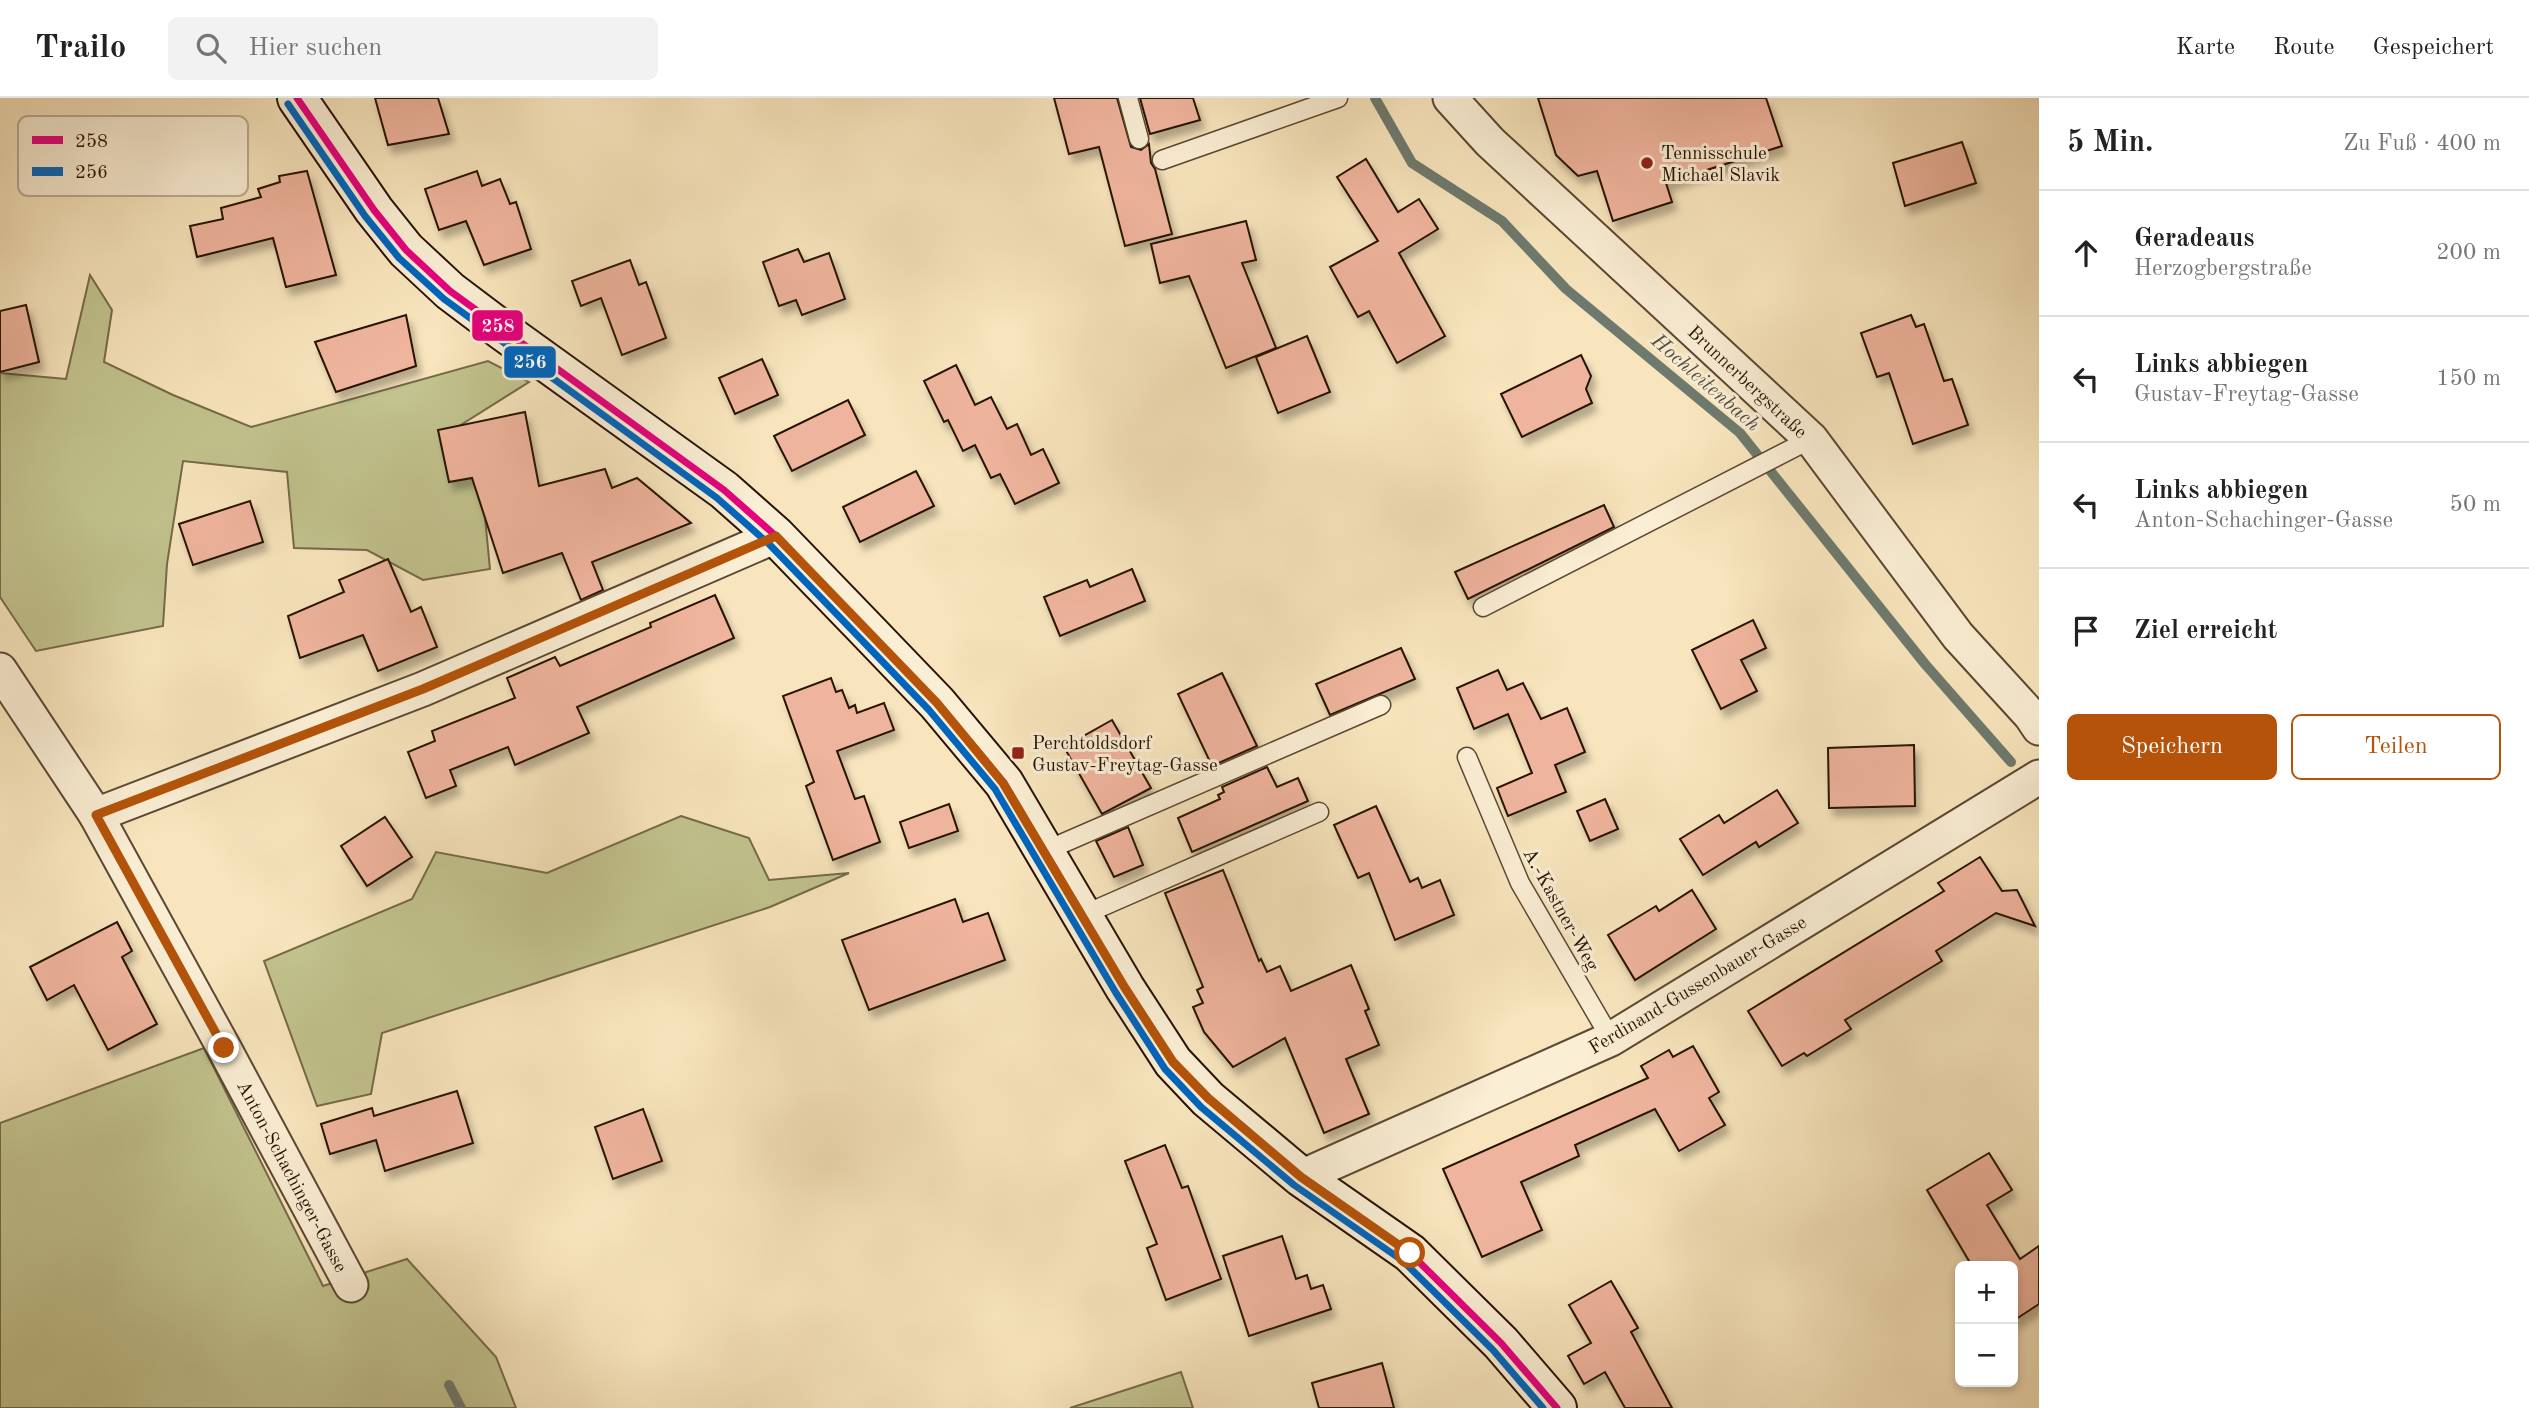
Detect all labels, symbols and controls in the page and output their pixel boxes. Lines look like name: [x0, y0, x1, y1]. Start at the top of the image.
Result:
search box: [168, 17, 658, 80]
icon: search: [192, 29, 230, 67]
text: Trailo: [35, 32, 126, 65]
text: Hier suchen: [248, 35, 382, 61]
text: Karte: [2176, 36, 2235, 60]
text: Route: [2273, 36, 2335, 60]
text: Gespeichert: [2373, 36, 2494, 60]
legend: [18, 116, 248, 196]
text: 5 Min.: [2067, 128, 2153, 158]
text: Zu Fuß · 400 m: [2343, 132, 2501, 155]
text: 258: [75, 133, 108, 152]
place label: Tennisschule Michael Slavik: [1661, 145, 1780, 186]
marker: Tennisschule Michael Slavik: [1639, 155, 1655, 171]
text: 256: [75, 164, 108, 183]
text: Geradeaus: [2134, 226, 2254, 252]
icon: ahead: [2067, 234, 2105, 272]
text: 200 m: [2436, 241, 2501, 264]
text: Herzogbergstraße: [2134, 257, 2312, 280]
line badge: 258: [471, 309, 524, 342]
text: 258: [481, 318, 515, 337]
street label: Brunnerbergstraße: [1683, 323, 1810, 443]
water label: Hochleitenbach: [1646, 330, 1763, 436]
line badge: 256: [503, 345, 557, 379]
text: Links abbiegen: [2134, 352, 2308, 378]
text: 256: [513, 354, 547, 373]
icon: left: [2067, 360, 2105, 398]
text: 150 m: [2436, 367, 2501, 390]
text: Gustav-Freytag-Gasse: [2134, 383, 2359, 406]
text: Links abbiegen: [2134, 478, 2308, 504]
icon: left: [2067, 486, 2105, 524]
text: 50 m: [2450, 493, 2501, 516]
text: Anton-Schachinger-Gasse: [2134, 509, 2393, 532]
icon: arrive: [2067, 612, 2105, 650]
text: Ziel erreicht: [2134, 618, 2277, 644]
button: Speichern: [2067, 714, 2277, 780]
button: Teilen: [2291, 714, 2501, 780]
place label: Perchtoldsdorf Gustav-Freytag-Gasse: [1032, 735, 1218, 776]
marker: Perchtoldsdorf Gustav-Freytag-Gasse: [1010, 745, 1026, 761]
street label: A.-Kastner-Weg: [1518, 846, 1602, 975]
street label: Ferdinand-Gussenbauer-Gasse: [1586, 914, 1810, 1059]
route end: [208, 1032, 239, 1063]
street label: Anton-Schachinger-Gasse: [232, 1078, 349, 1276]
route start: [1394, 1237, 1425, 1268]
map controls: [1955, 1261, 2018, 1387]
button: +: [1955, 1261, 2018, 1324]
button: −: [1955, 1324, 2018, 1387]

